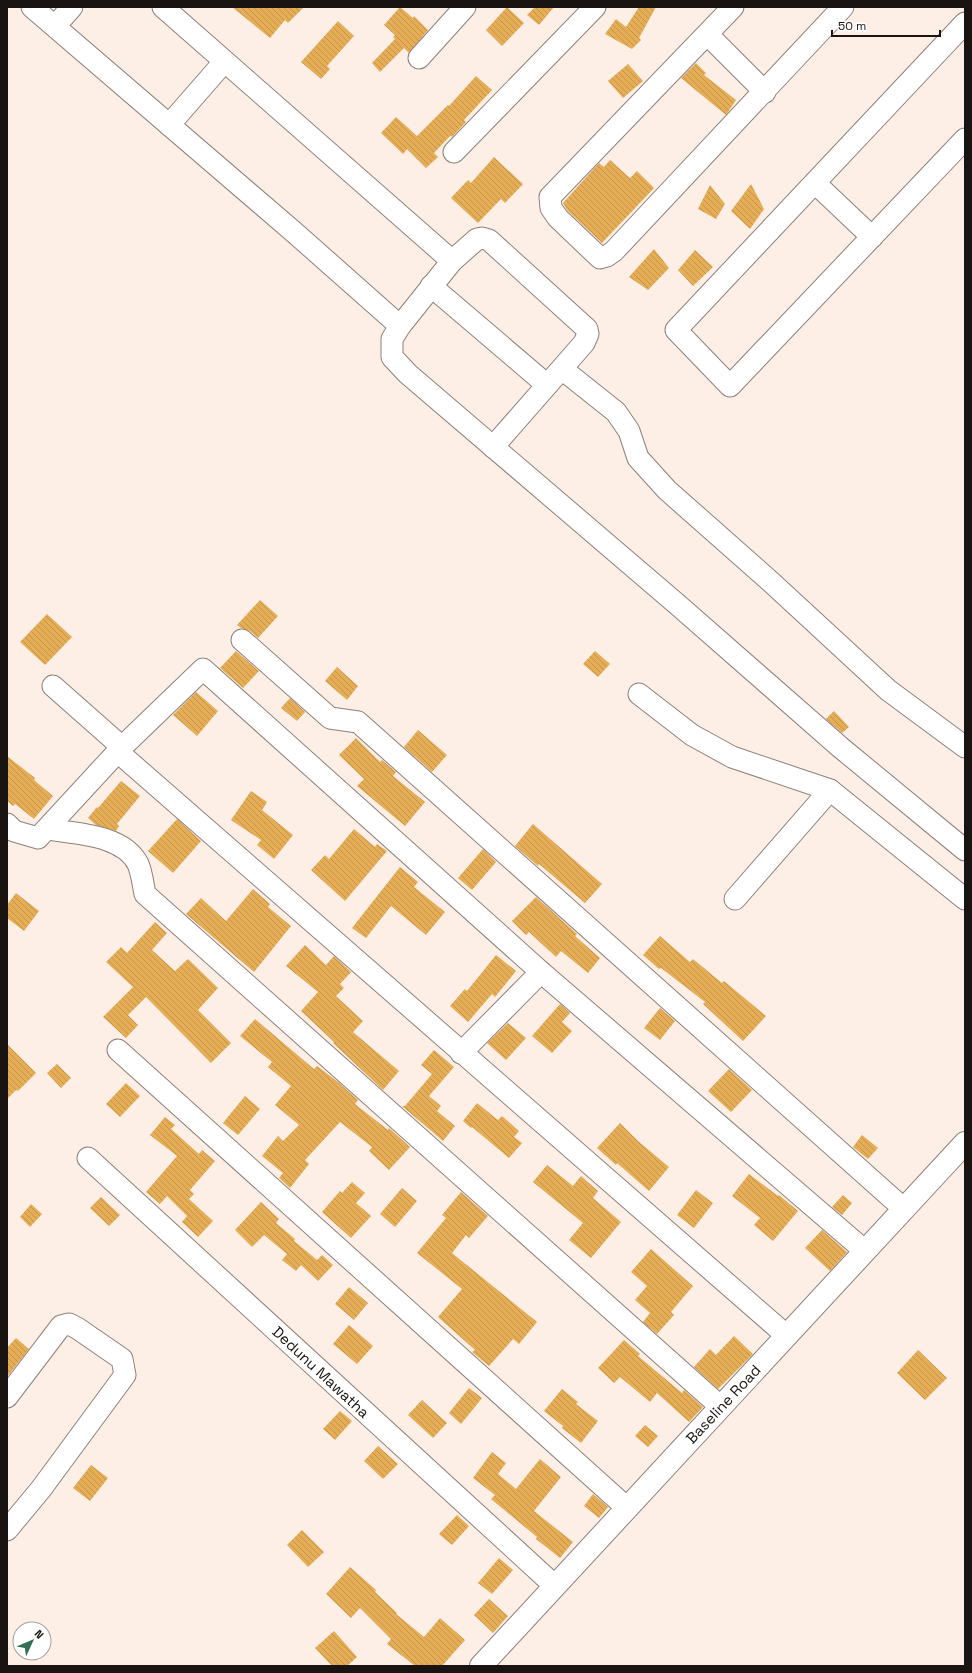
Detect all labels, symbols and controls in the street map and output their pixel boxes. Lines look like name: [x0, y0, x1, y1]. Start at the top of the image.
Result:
scale bar: [832, 12, 940, 38]
text: 50 m: [838, 18, 866, 34]
street label: Dedunu Mawatha: [268, 1322, 374, 1422]
street label: Baseline Road: [681, 1360, 765, 1448]
north arrow: [12, 1621, 52, 1661]
text: N: [32, 1627, 47, 1642]

